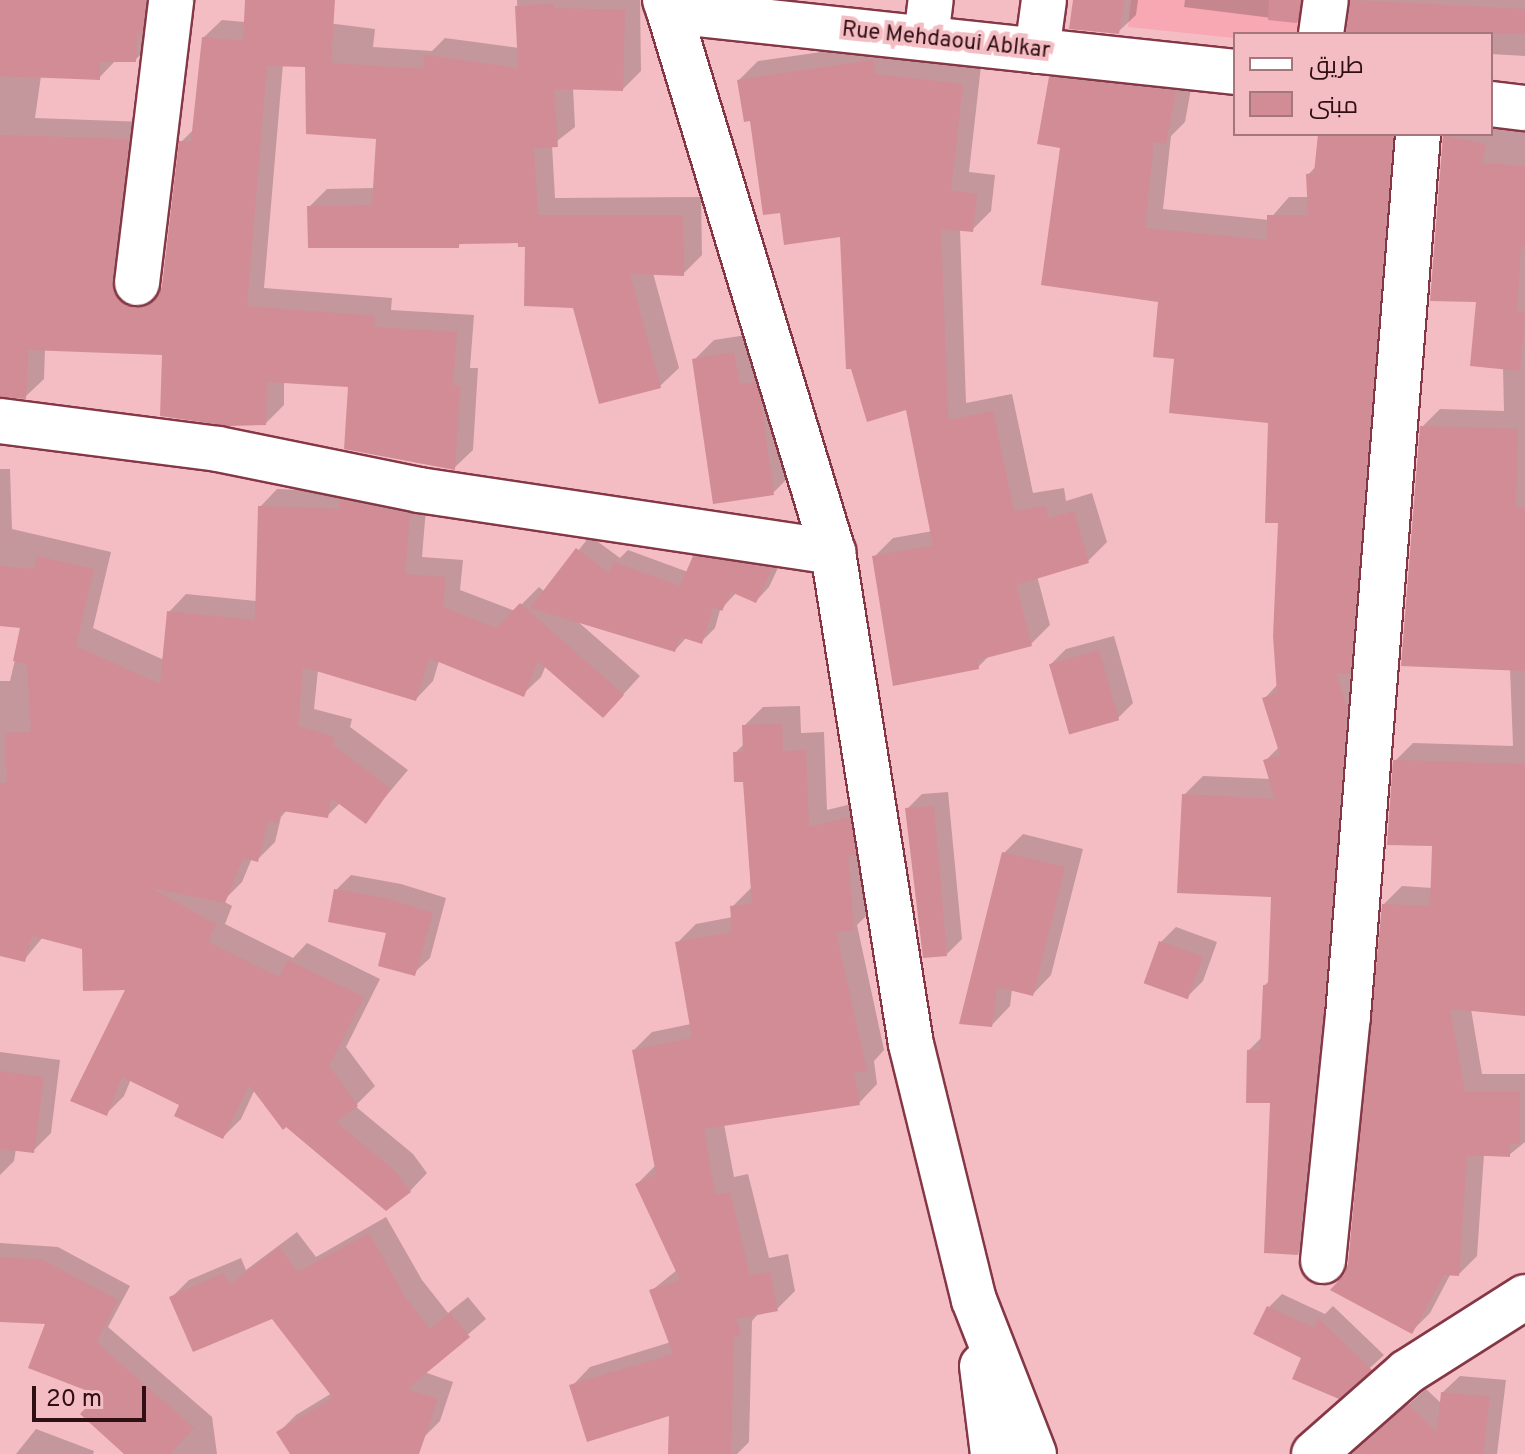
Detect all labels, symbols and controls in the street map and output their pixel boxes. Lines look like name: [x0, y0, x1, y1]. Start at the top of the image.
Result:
street label: Rue Mehdaoui Ablkar: [840, 17, 1052, 65]
legend: [1233, 32, 1493, 136]
text: طريق: [1309, 52, 1364, 82]
text: مبنى: [1309, 92, 1358, 122]
scale bar: [36, 1370, 150, 1420]
text: 20 m: [46, 1385, 102, 1415]

